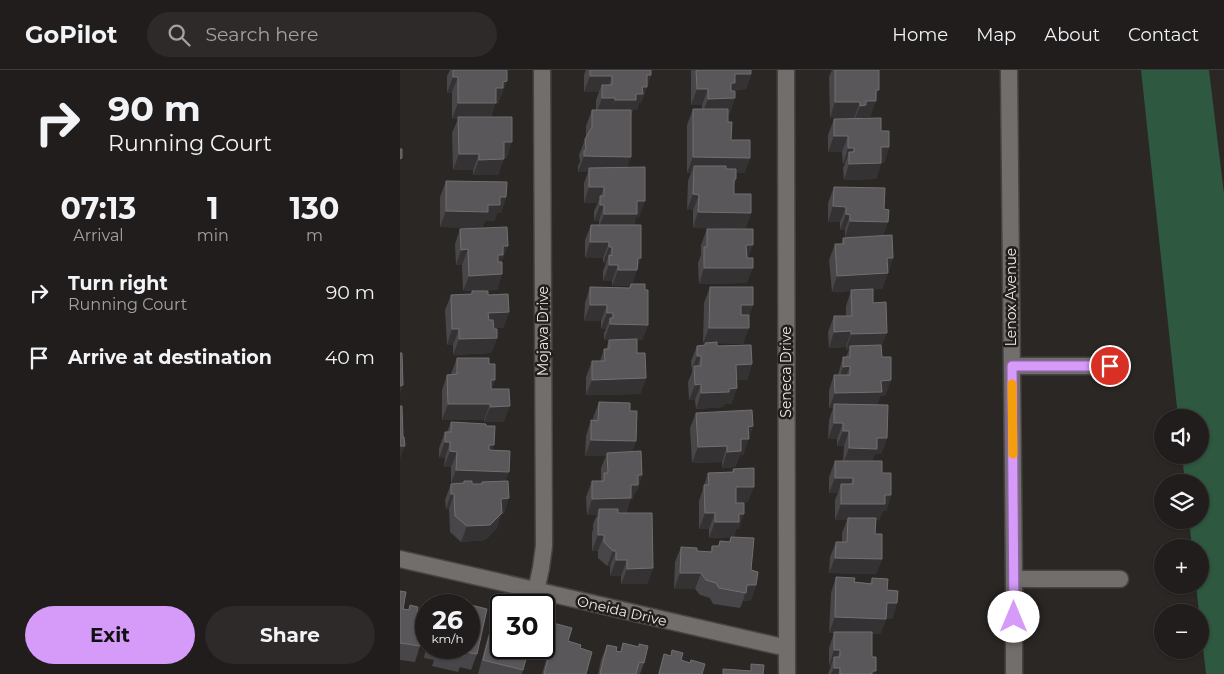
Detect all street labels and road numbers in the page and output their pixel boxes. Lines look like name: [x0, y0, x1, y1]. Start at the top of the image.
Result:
street label: Lenox Avenue: [1002, 248, 1020, 346]
street label: Mojava Drive: [534, 286, 552, 376]
street label: Seneca Drive: [777, 326, 795, 418]
street label: Oneida Drive: [575, 592, 669, 630]

